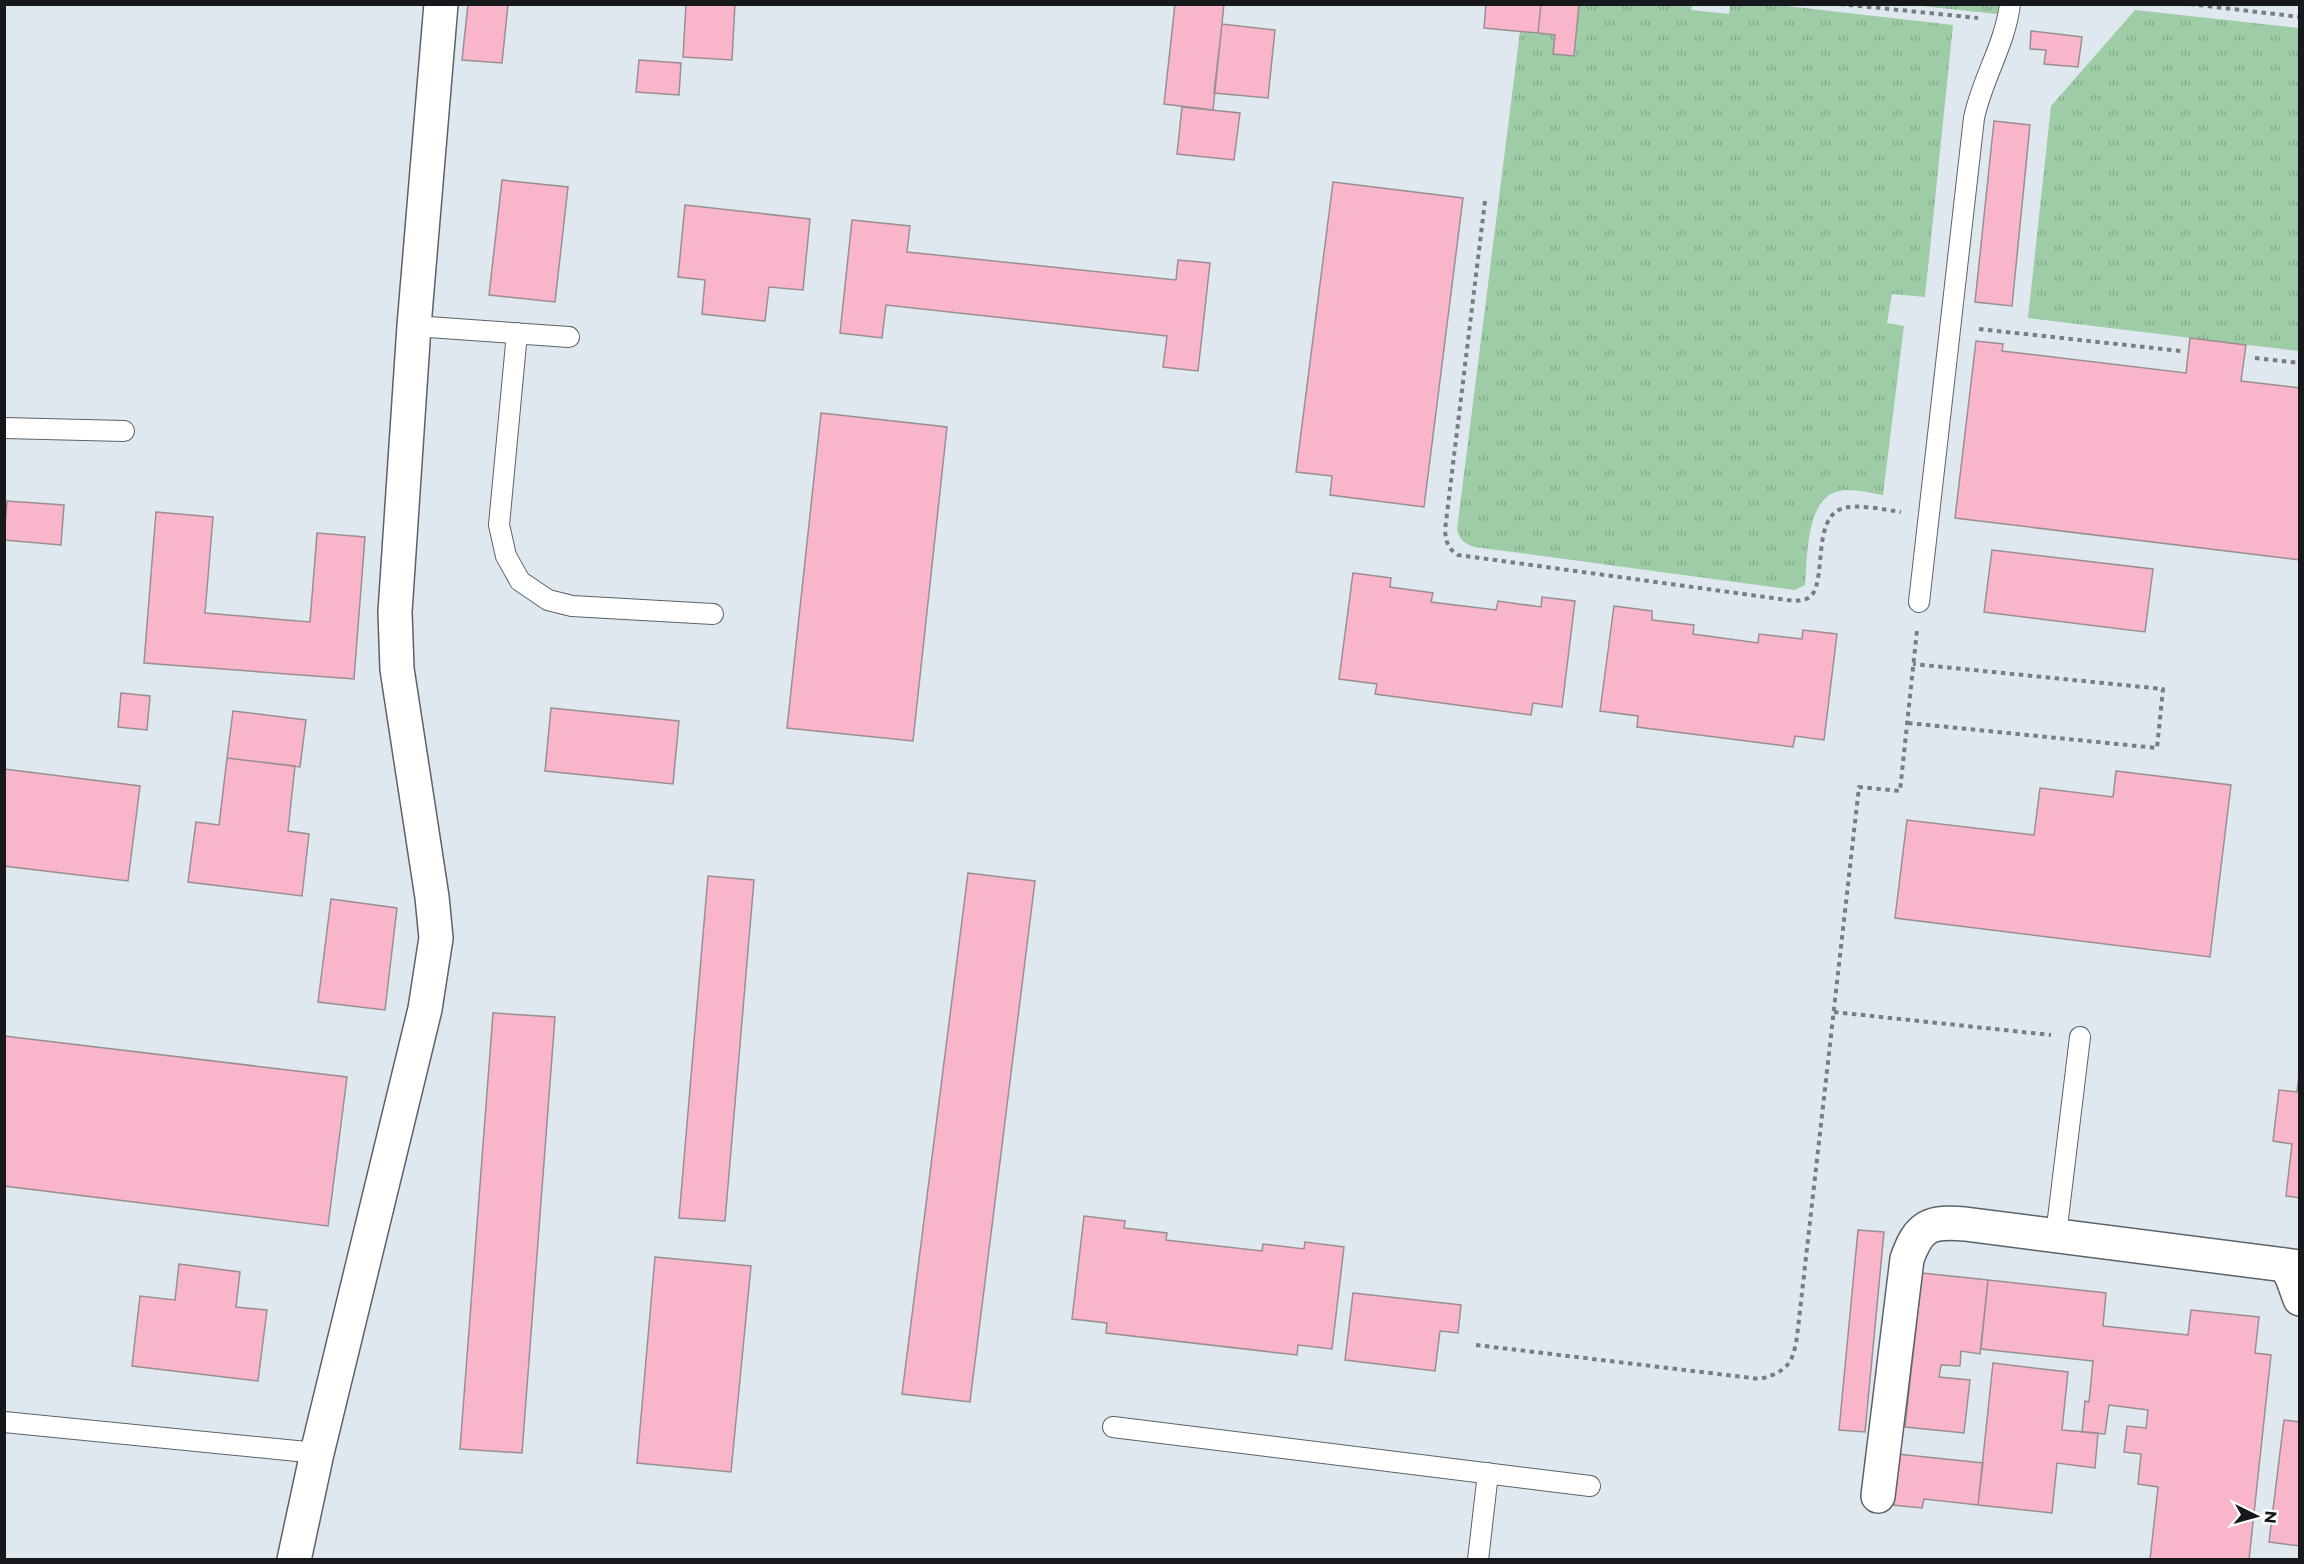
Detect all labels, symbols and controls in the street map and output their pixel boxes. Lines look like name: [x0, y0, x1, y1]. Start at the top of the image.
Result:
north arrow: [2226, 1486, 2286, 1546]
text: N: [2260, 1510, 2280, 1525]

